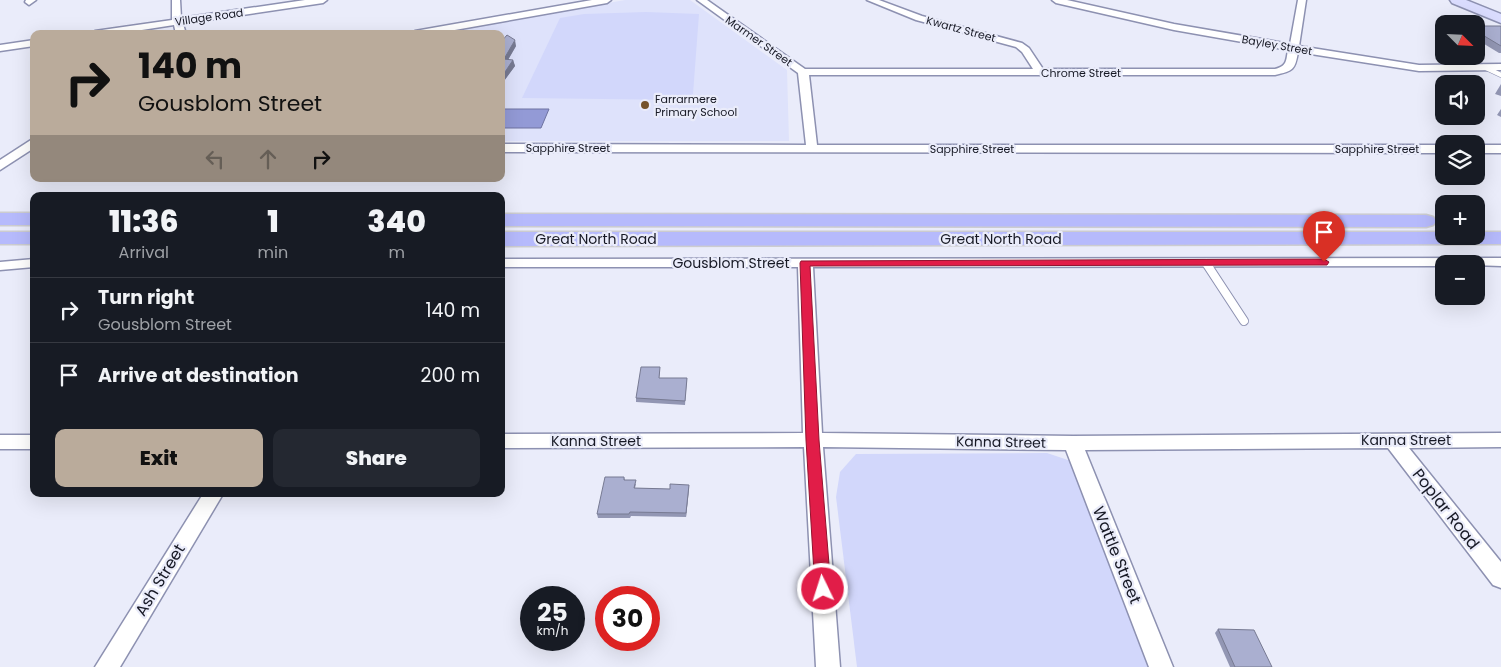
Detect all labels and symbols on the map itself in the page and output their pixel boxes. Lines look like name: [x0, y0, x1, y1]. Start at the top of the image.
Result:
street label: Village Road: [174, 4, 244, 30]
street label: Marmer Street: [722, 12, 796, 70]
street label: Kwartz Street: [924, 12, 998, 46]
north arrow: [1435, 15, 1485, 65]
street label: Bayley Street: [1241, 31, 1313, 59]
street label: Chrome Street: [1041, 65, 1121, 81]
place label: Farrarmere Primary School: [655, 91, 737, 120]
marker: Farrarmere Primary School: [639, 99, 651, 111]
street label: Sapphire Street: [526, 140, 610, 156]
street label: Sapphire Street: [930, 141, 1014, 157]
street label: Sapphire Street: [1335, 141, 1419, 157]
pin: [1303, 211, 1345, 262]
street label: Great North Road: [535, 229, 657, 249]
street label: Great North Road: [940, 229, 1062, 249]
street label: Gousblom Street: [672, 253, 790, 273]
street label: Kanna Street: [1361, 430, 1451, 450]
street label: Kanna Street: [551, 431, 641, 451]
street label: Kanna Street: [956, 431, 1046, 453]
street label: Poplar Road: [1407, 464, 1485, 554]
street label: Wattle Street: [1087, 503, 1147, 607]
street label: Ash Street: [129, 539, 191, 620]
position arrow: [796, 562, 848, 614]
speed limit sign: 30: [595, 586, 660, 651]

